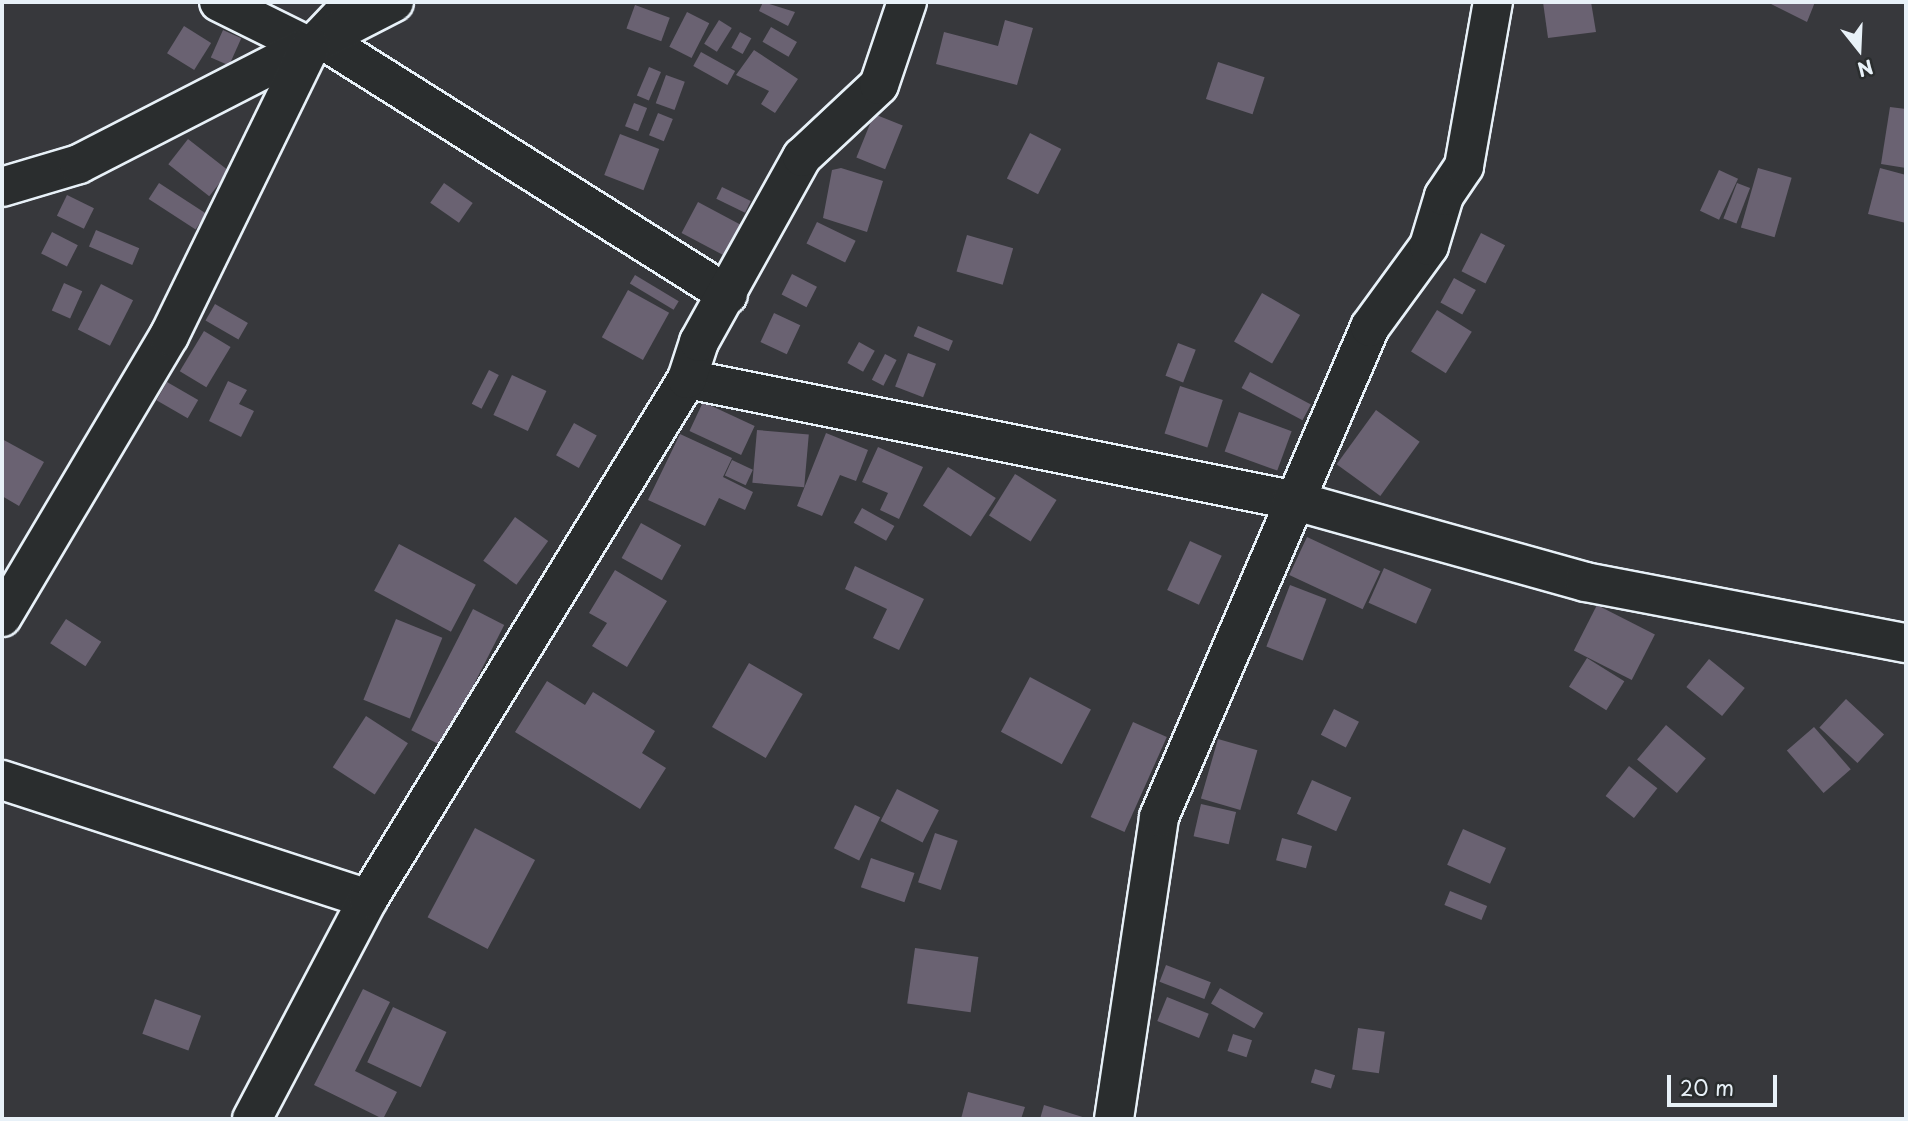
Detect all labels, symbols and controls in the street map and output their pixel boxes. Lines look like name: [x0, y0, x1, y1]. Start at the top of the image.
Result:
north arrow: [1824, 14, 1894, 84]
text: N: [1854, 53, 1877, 85]
scale bar: [1670, 1062, 1780, 1106]
text: 20 m: [1680, 1071, 1734, 1103]

